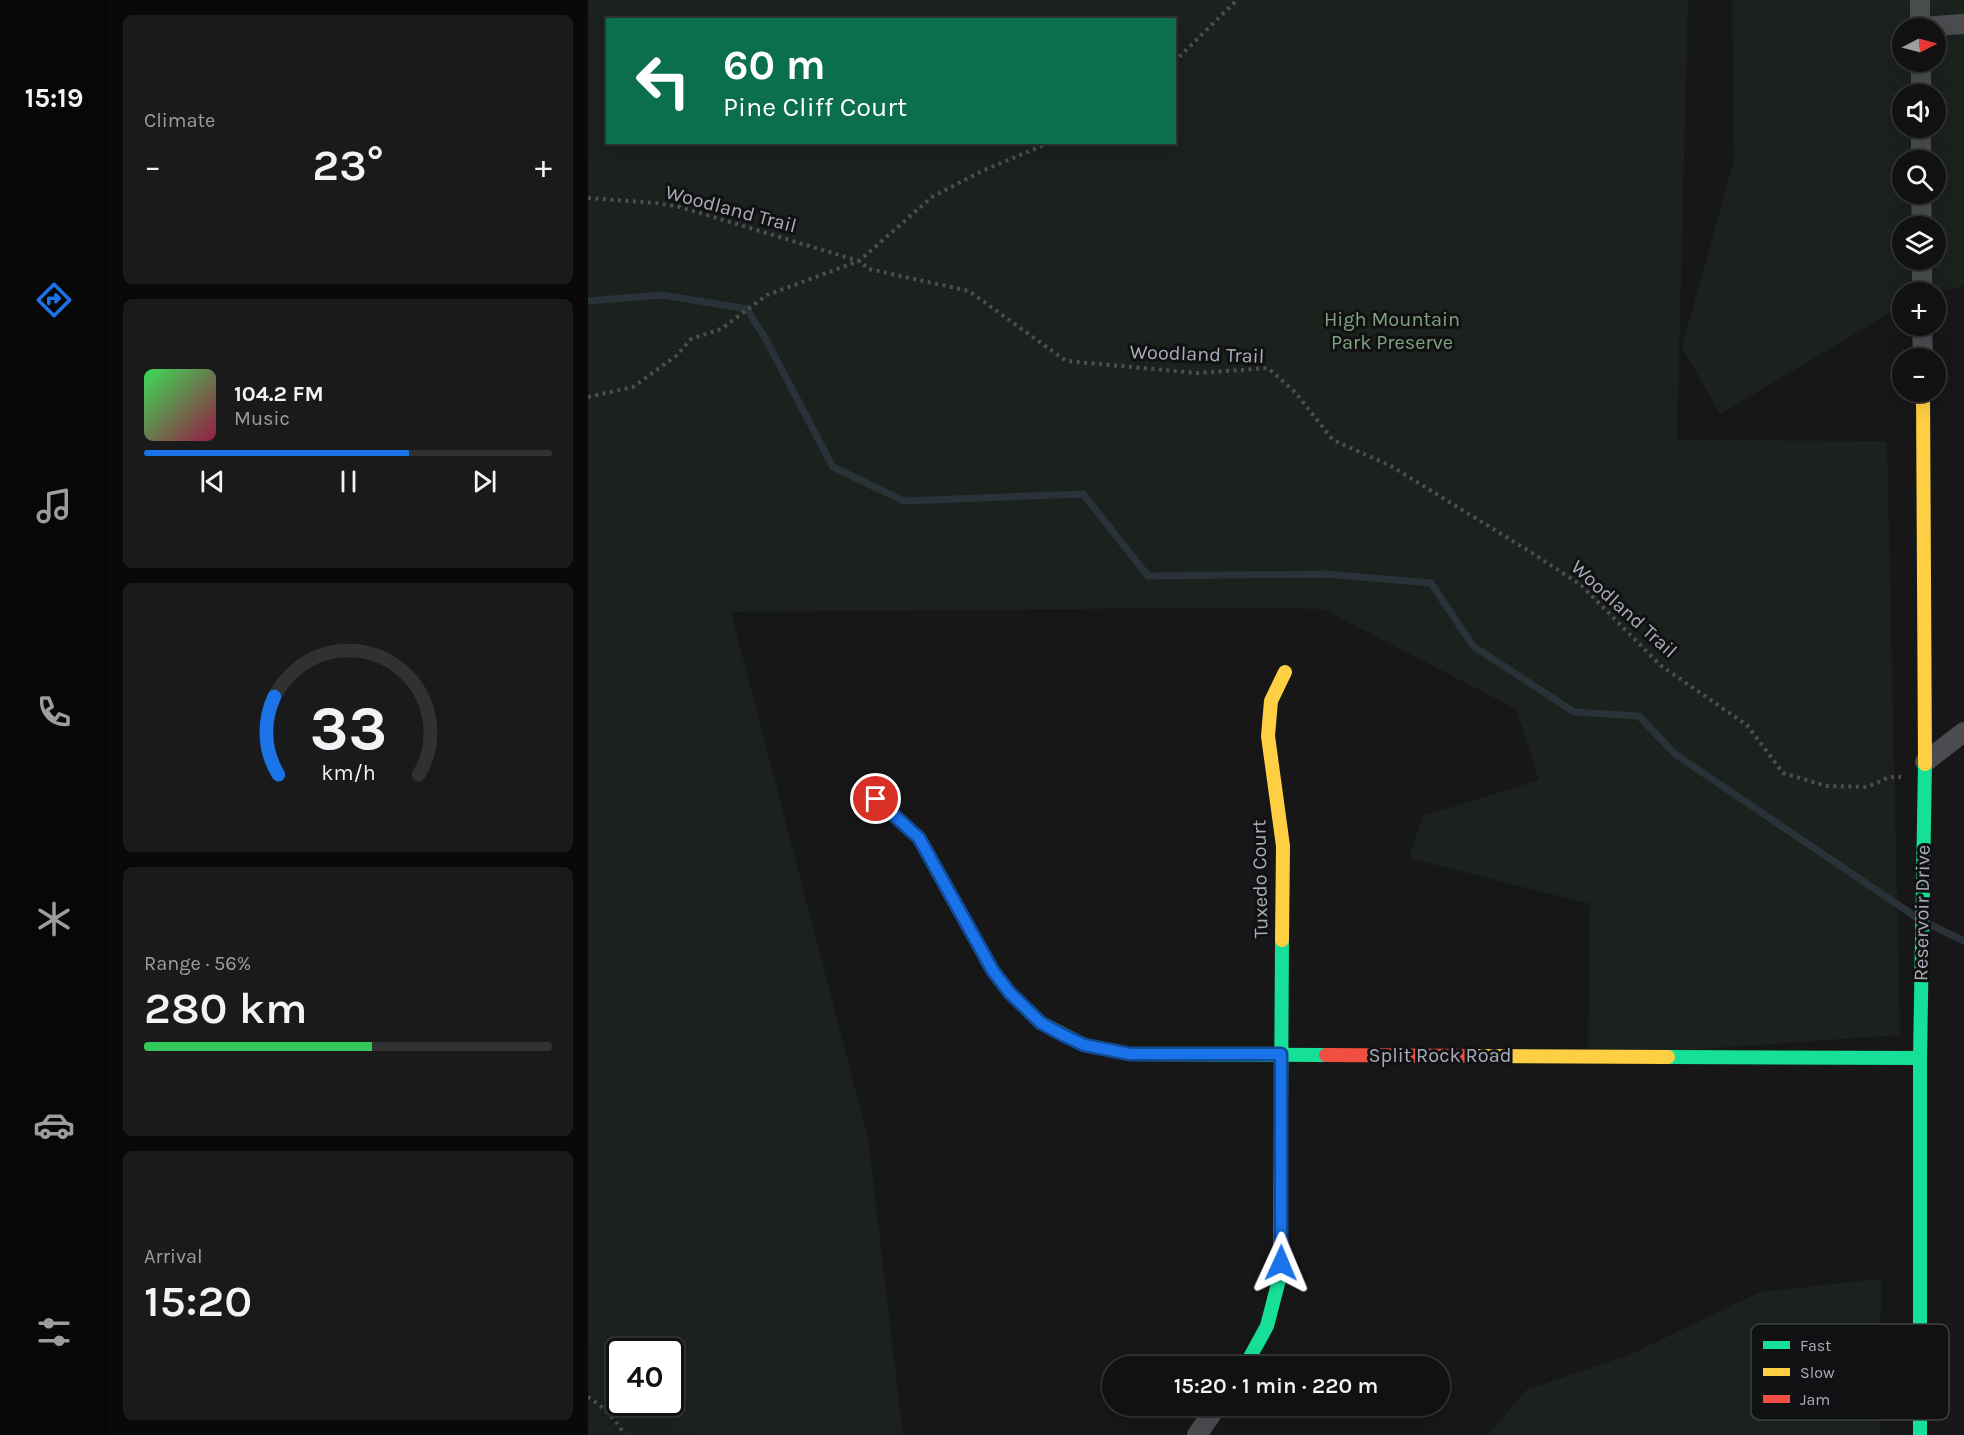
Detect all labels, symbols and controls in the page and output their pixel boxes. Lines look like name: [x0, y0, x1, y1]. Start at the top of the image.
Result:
north arrow: [1892, 18, 1946, 72]
map controls: [1892, 18, 1946, 402]
text: 60 m: [723, 40, 826, 90]
icon: left: [624, 42, 702, 120]
text: 15:19: [25, 82, 83, 114]
button: sound: [1892, 84, 1946, 138]
text: Pine Cliff Court: [723, 91, 907, 123]
text: Climate: [144, 109, 215, 132]
text: 23°: [312, 139, 384, 191]
text: −: [144, 147, 161, 185]
text: +: [535, 147, 552, 185]
button: search: [1892, 150, 1946, 204]
street label: Woodland Trail: [663, 180, 799, 238]
button: layers: [1892, 216, 1946, 270]
icon: directions: [33, 279, 75, 321]
button: +: [1892, 282, 1946, 336]
park label: High Mountain Park Preserve: [1324, 308, 1460, 354]
street label: Woodland Trail: [1129, 340, 1265, 368]
button: −: [1892, 348, 1946, 402]
text: 104.2 FM: [234, 381, 324, 407]
text: Music: [234, 407, 290, 430]
icon: previous: [196, 465, 229, 498]
icon: pause: [332, 465, 365, 498]
icon: next: [468, 465, 501, 498]
icon: music: [33, 485, 75, 527]
street label: Woodland Trail: [1566, 555, 1682, 663]
icon: phone: [33, 691, 75, 733]
text: 33: [309, 692, 387, 765]
text: km/h: [321, 760, 375, 785]
pin: [850, 773, 901, 824]
icon: arrive: [859, 782, 892, 815]
street label: Tuxedo Court: [1247, 819, 1273, 939]
street label: Reservoir Drive: [1909, 845, 1935, 981]
icon: climate: [33, 898, 75, 940]
text: Range · 56%: [144, 952, 251, 975]
text: 280 km: [144, 982, 308, 1034]
street label: Split Rock Road: [1368, 1044, 1512, 1067]
icon: car: [33, 1104, 75, 1146]
position arrow: [1249, 1231, 1313, 1295]
text: Arrival: [144, 1245, 203, 1268]
text: 15:20: [144, 1275, 252, 1327]
icon: filters: [33, 1311, 75, 1353]
legend: [1751, 1324, 1949, 1420]
text: Fast: [1800, 1336, 1831, 1355]
speed limit sign: 40: [606, 1338, 684, 1416]
text: Slow: [1800, 1363, 1835, 1382]
text: 15:20 · 1 min · 220 m: [1174, 1373, 1378, 1399]
text: Jam: [1800, 1390, 1830, 1409]

